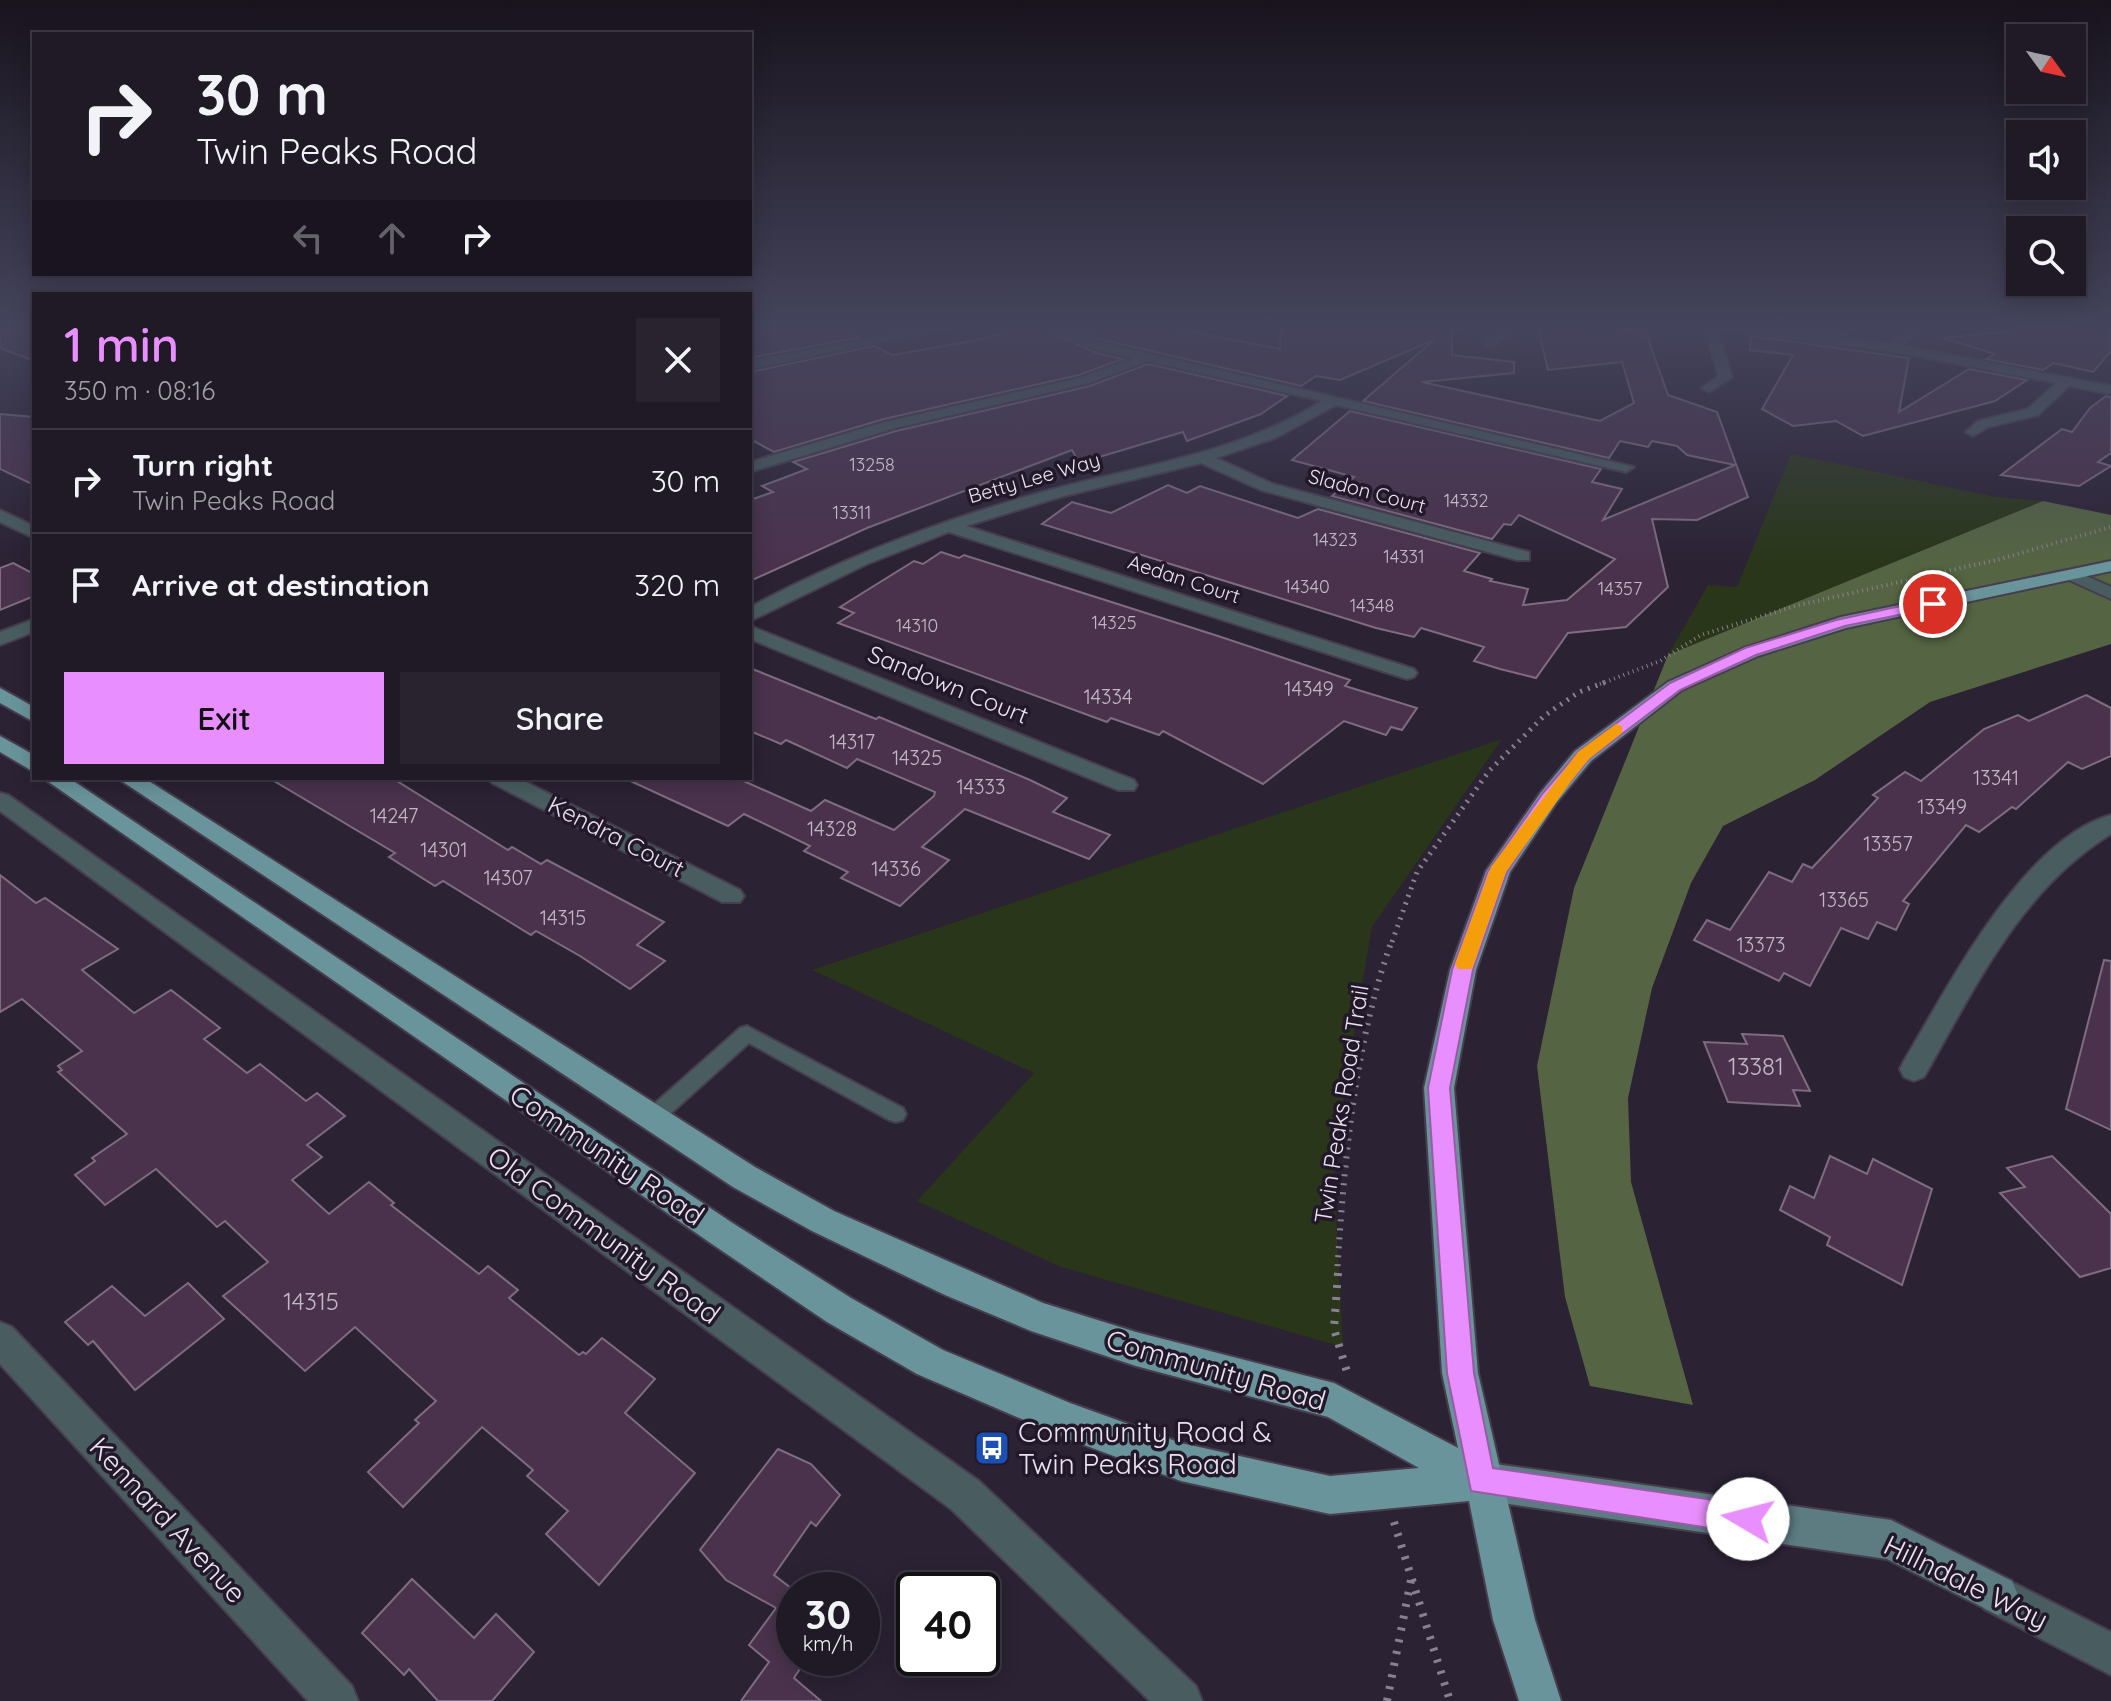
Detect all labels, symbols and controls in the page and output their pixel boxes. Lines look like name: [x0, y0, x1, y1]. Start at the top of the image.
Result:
north arrow: [2006, 24, 2086, 104]
map controls: [2006, 24, 2086, 296]
text: 30 m: [196, 59, 328, 129]
icon: right: [64, 64, 168, 168]
button: sound: [2006, 120, 2086, 200]
text: Twin Peaks Road: [196, 128, 477, 173]
icon: left: [286, 216, 330, 260]
icon: ahead: [370, 216, 414, 260]
icon: right: [454, 216, 498, 260]
button: search: [2006, 216, 2086, 296]
text: 1 min: [64, 314, 179, 374]
button: close: [636, 318, 720, 402]
text: 350 m · 08:16: [64, 374, 215, 407]
text: Turn right: [132, 446, 273, 484]
street label: Betty Lee Way: [965, 447, 1103, 508]
house number: 13258: [849, 453, 895, 476]
icon: right: [64, 459, 108, 503]
text: 30 m: [651, 462, 720, 500]
street label: Sladon Court: [1306, 463, 1429, 518]
text: Twin Peaks Road: [132, 484, 335, 517]
house number: 14332: [1444, 489, 1488, 512]
house number: 13311: [833, 501, 871, 524]
house number: 14323: [1313, 528, 1357, 551]
house number: 14331: [1383, 545, 1425, 568]
street label: Aedan Court: [1125, 549, 1244, 608]
icon: arrive: [64, 563, 108, 607]
text: Arrive at destination: [132, 566, 430, 604]
text: 320 m: [634, 566, 720, 604]
pin: [1899, 570, 1967, 638]
house number: 14340: [1284, 575, 1330, 598]
house number: 14357: [1598, 577, 1642, 600]
icon: arrive: [1911, 582, 1955, 626]
house number: 14348: [1350, 594, 1394, 617]
house number: 14325: [1091, 611, 1137, 634]
house number: 14310: [896, 614, 938, 637]
street label: Sandown Court: [864, 638, 1033, 730]
button: Exit: [64, 672, 384, 764]
button: Share: [400, 672, 720, 764]
house number: 14349: [1284, 676, 1334, 701]
house number: 14334: [1083, 684, 1133, 709]
house number: 14317: [829, 729, 875, 754]
house number: 14325: [892, 745, 942, 770]
house number: 13341: [1973, 765, 2019, 790]
house number: 14333: [956, 774, 1006, 799]
street label: Kendra Court: [543, 789, 690, 883]
house number: 13349: [1917, 794, 1967, 819]
house number: 14247: [370, 803, 418, 828]
house number: 14328: [807, 816, 857, 841]
house number: 13357: [1863, 831, 1913, 856]
house number: 14301: [420, 837, 468, 862]
house number: 14336: [871, 856, 921, 881]
house number: 14307: [483, 865, 533, 890]
house number: 13365: [1819, 887, 1869, 912]
house number: 14315: [540, 905, 586, 930]
house number: 13373: [1736, 932, 1786, 957]
street label: Twin Peaks Road Trail: [1307, 982, 1375, 1225]
house number: 13381: [1728, 1051, 1784, 1081]
street label: Community Road: [503, 1077, 711, 1233]
street label: Old Community Road: [481, 1138, 727, 1331]
house number: 14315: [283, 1286, 339, 1316]
street label: Community Road: [1102, 1321, 1330, 1418]
place label: Community Road & Twin Peaks Road: [1018, 1414, 1272, 1481]
street label: Kennard Avenue: [83, 1429, 254, 1610]
bus stop icon: Community Road & Twin Peaks Road: [973, 1429, 1011, 1467]
position arrow: [1706, 1477, 1790, 1561]
street label: Hillndale Way: [1878, 1527, 2054, 1636]
speed limit sign: 40: [896, 1572, 1000, 1676]
text: 30: [805, 1589, 851, 1639]
text: km/h: [803, 1631, 853, 1656]

